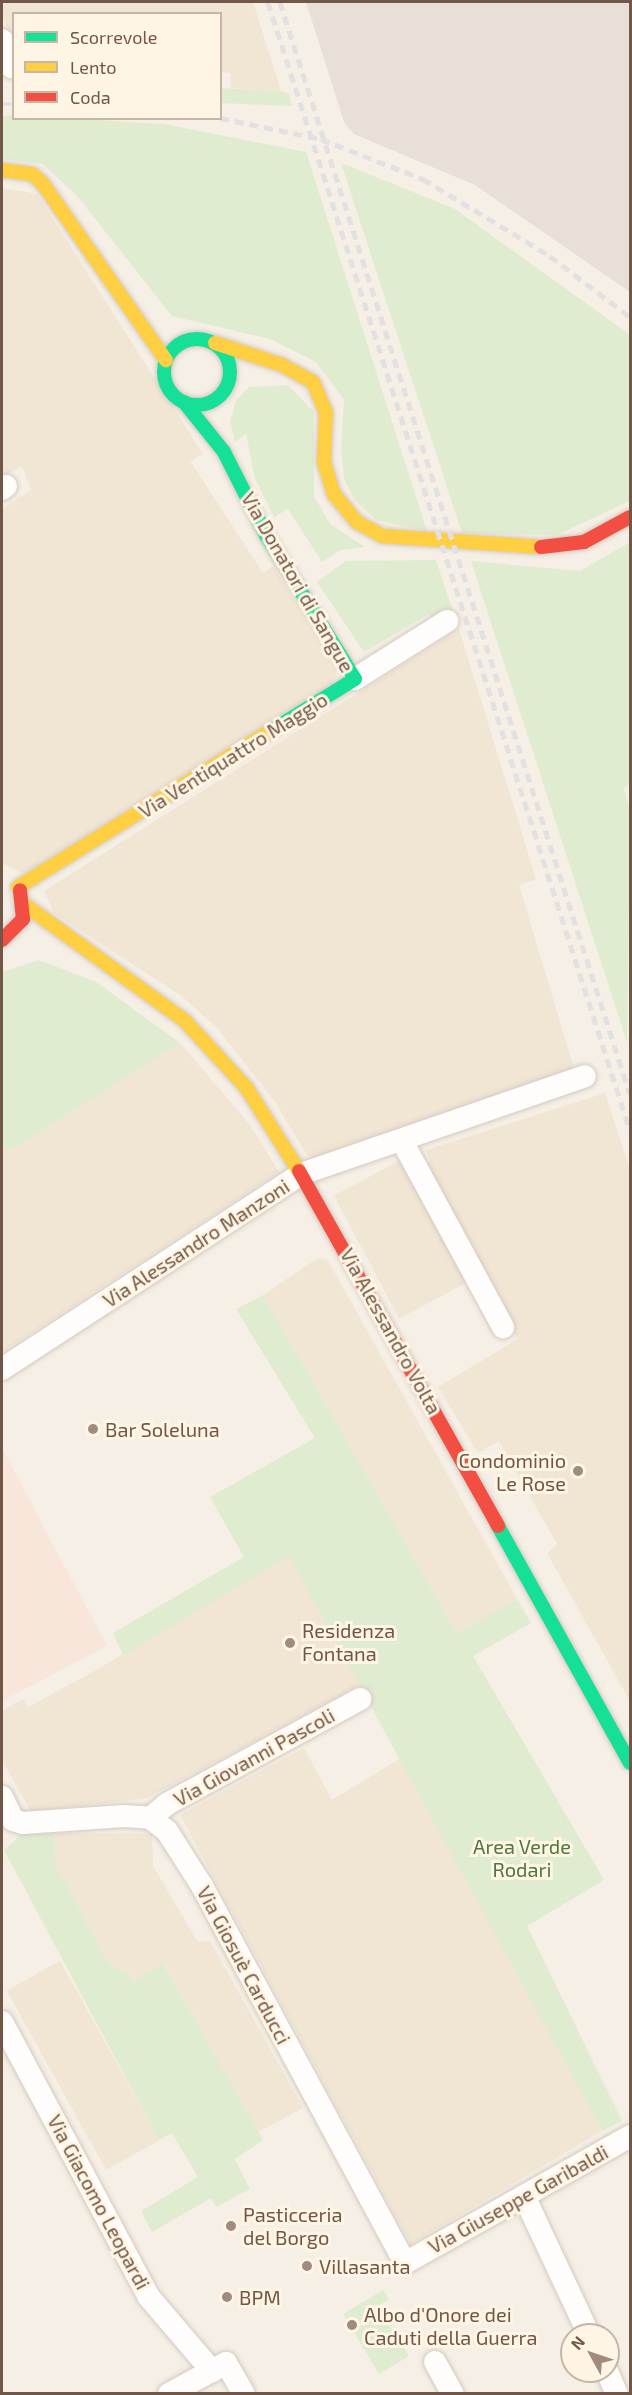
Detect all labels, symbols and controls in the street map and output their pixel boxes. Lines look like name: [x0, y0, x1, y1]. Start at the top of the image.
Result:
legend: [12, 12, 222, 120]
text: Scorrevole: [70, 26, 157, 48]
text: Lento: [70, 56, 116, 78]
text: Coda: [70, 86, 111, 108]
street label: Via Donatori di Sangue: [237, 488, 359, 676]
street label: Via Ventiquattro Maggio: [134, 687, 332, 823]
street label: Via Alessandro Manzoni: [98, 1174, 294, 1312]
street label: Via Alessandro Volta: [335, 1243, 447, 1419]
place label: Bar Soleluna: [105, 1417, 220, 1441]
marker: Bar Soleluna: [86, 1422, 100, 1436]
place label: Condominio Le Rose: [458, 1448, 566, 1495]
marker: Condominio Le Rose: [571, 1464, 585, 1478]
place label: Residenza Fontana: [302, 1619, 395, 1666]
marker: Residenza Fontana: [283, 1636, 297, 1650]
street label: Via Giovanni Pascoli: [169, 1703, 339, 1811]
park label: Area Verde Rodari: [473, 1834, 571, 1881]
street label: Via Giosuè Carducci: [192, 1882, 296, 2048]
street label: Via Giacomo Leopardi: [43, 2110, 155, 2294]
street label: Via Giuseppe Garibaldi: [424, 2140, 612, 2258]
place label: Pasticceria del Borgo: [243, 2202, 342, 2249]
marker: Pasticceria del Borgo: [224, 2219, 238, 2233]
place label: Villasanta: [319, 2254, 410, 2278]
marker: Villasanta: [300, 2259, 314, 2273]
place label: BPM: [239, 2285, 281, 2309]
marker: BPM: [220, 2290, 234, 2304]
place label: Albo d'Onore dei Caduti della Guerra: [364, 2302, 538, 2349]
marker: Albo d'Onore dei Caduti della Guerra: [345, 2318, 359, 2332]
north arrow: [560, 2323, 620, 2383]
text: N: [566, 2332, 588, 2353]

